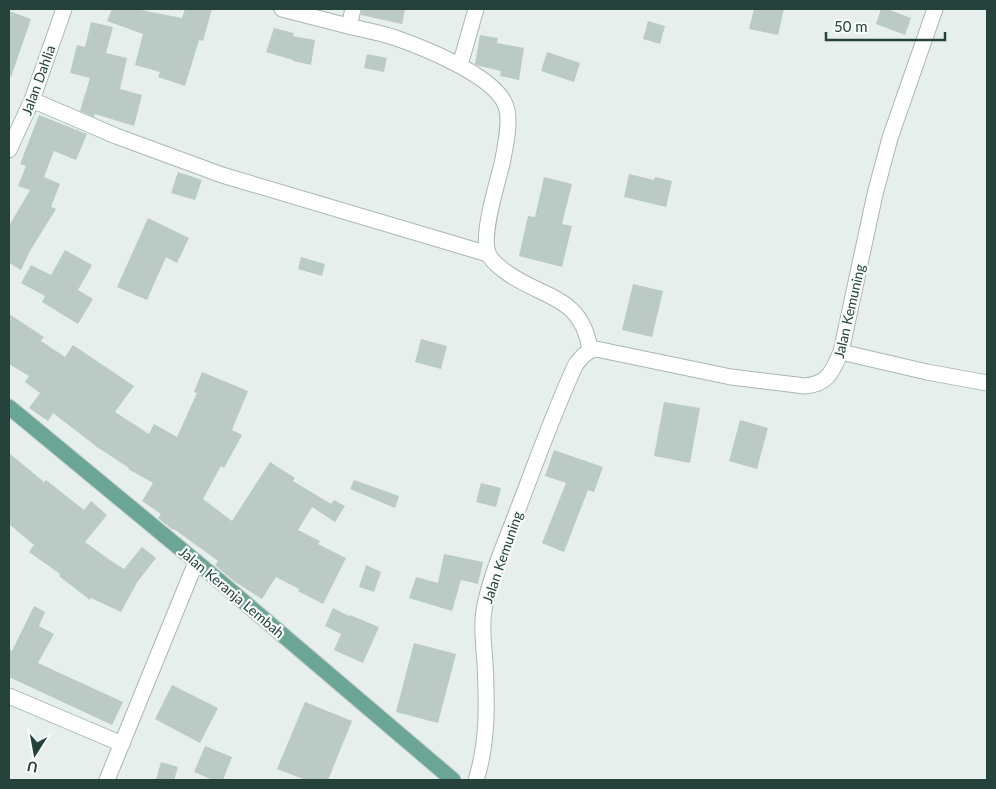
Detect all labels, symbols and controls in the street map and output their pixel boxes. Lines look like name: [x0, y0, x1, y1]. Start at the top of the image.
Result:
scale bar: [826, 10, 945, 42]
text: 50 m: [834, 17, 868, 35]
street label: Jalan Dahlia: [18, 43, 59, 117]
street label: Jalan Kemuning: [830, 262, 868, 360]
street label: Jalan Kemuning: [478, 509, 526, 605]
street label: Jalan Keranja Lembah: [176, 543, 288, 641]
north arrow: [10, 729, 60, 779]
text: U: [26, 758, 39, 777]

